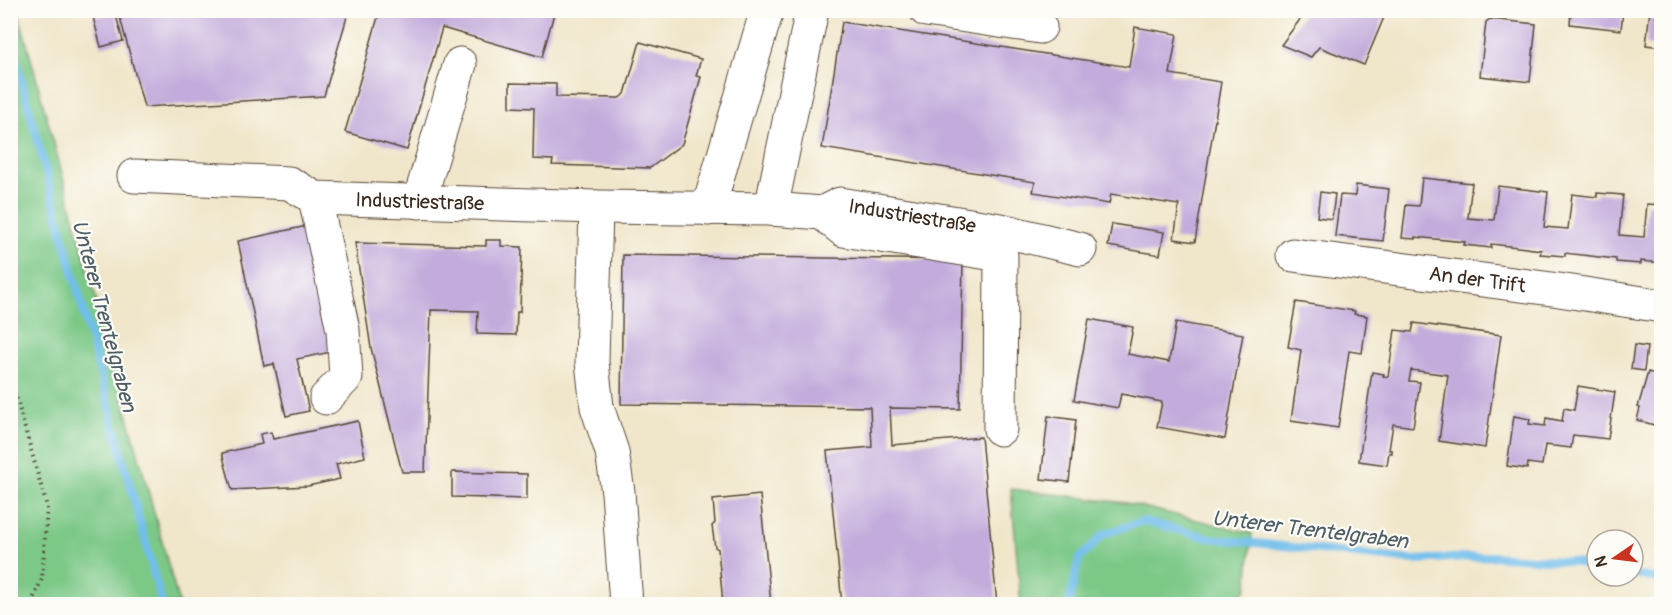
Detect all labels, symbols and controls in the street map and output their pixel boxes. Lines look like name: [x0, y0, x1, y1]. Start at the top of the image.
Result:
street label: Industriestraße: [355, 187, 485, 216]
street label: Industriestraße: [847, 193, 978, 238]
water label: Unterer Trentelgraben: [65, 217, 143, 416]
street label: An der Trift: [1427, 261, 1528, 298]
water label: Unterer Trentelgraben: [1210, 505, 1411, 556]
north arrow: [1585, 528, 1645, 588]
text: N: [1590, 554, 1612, 569]

